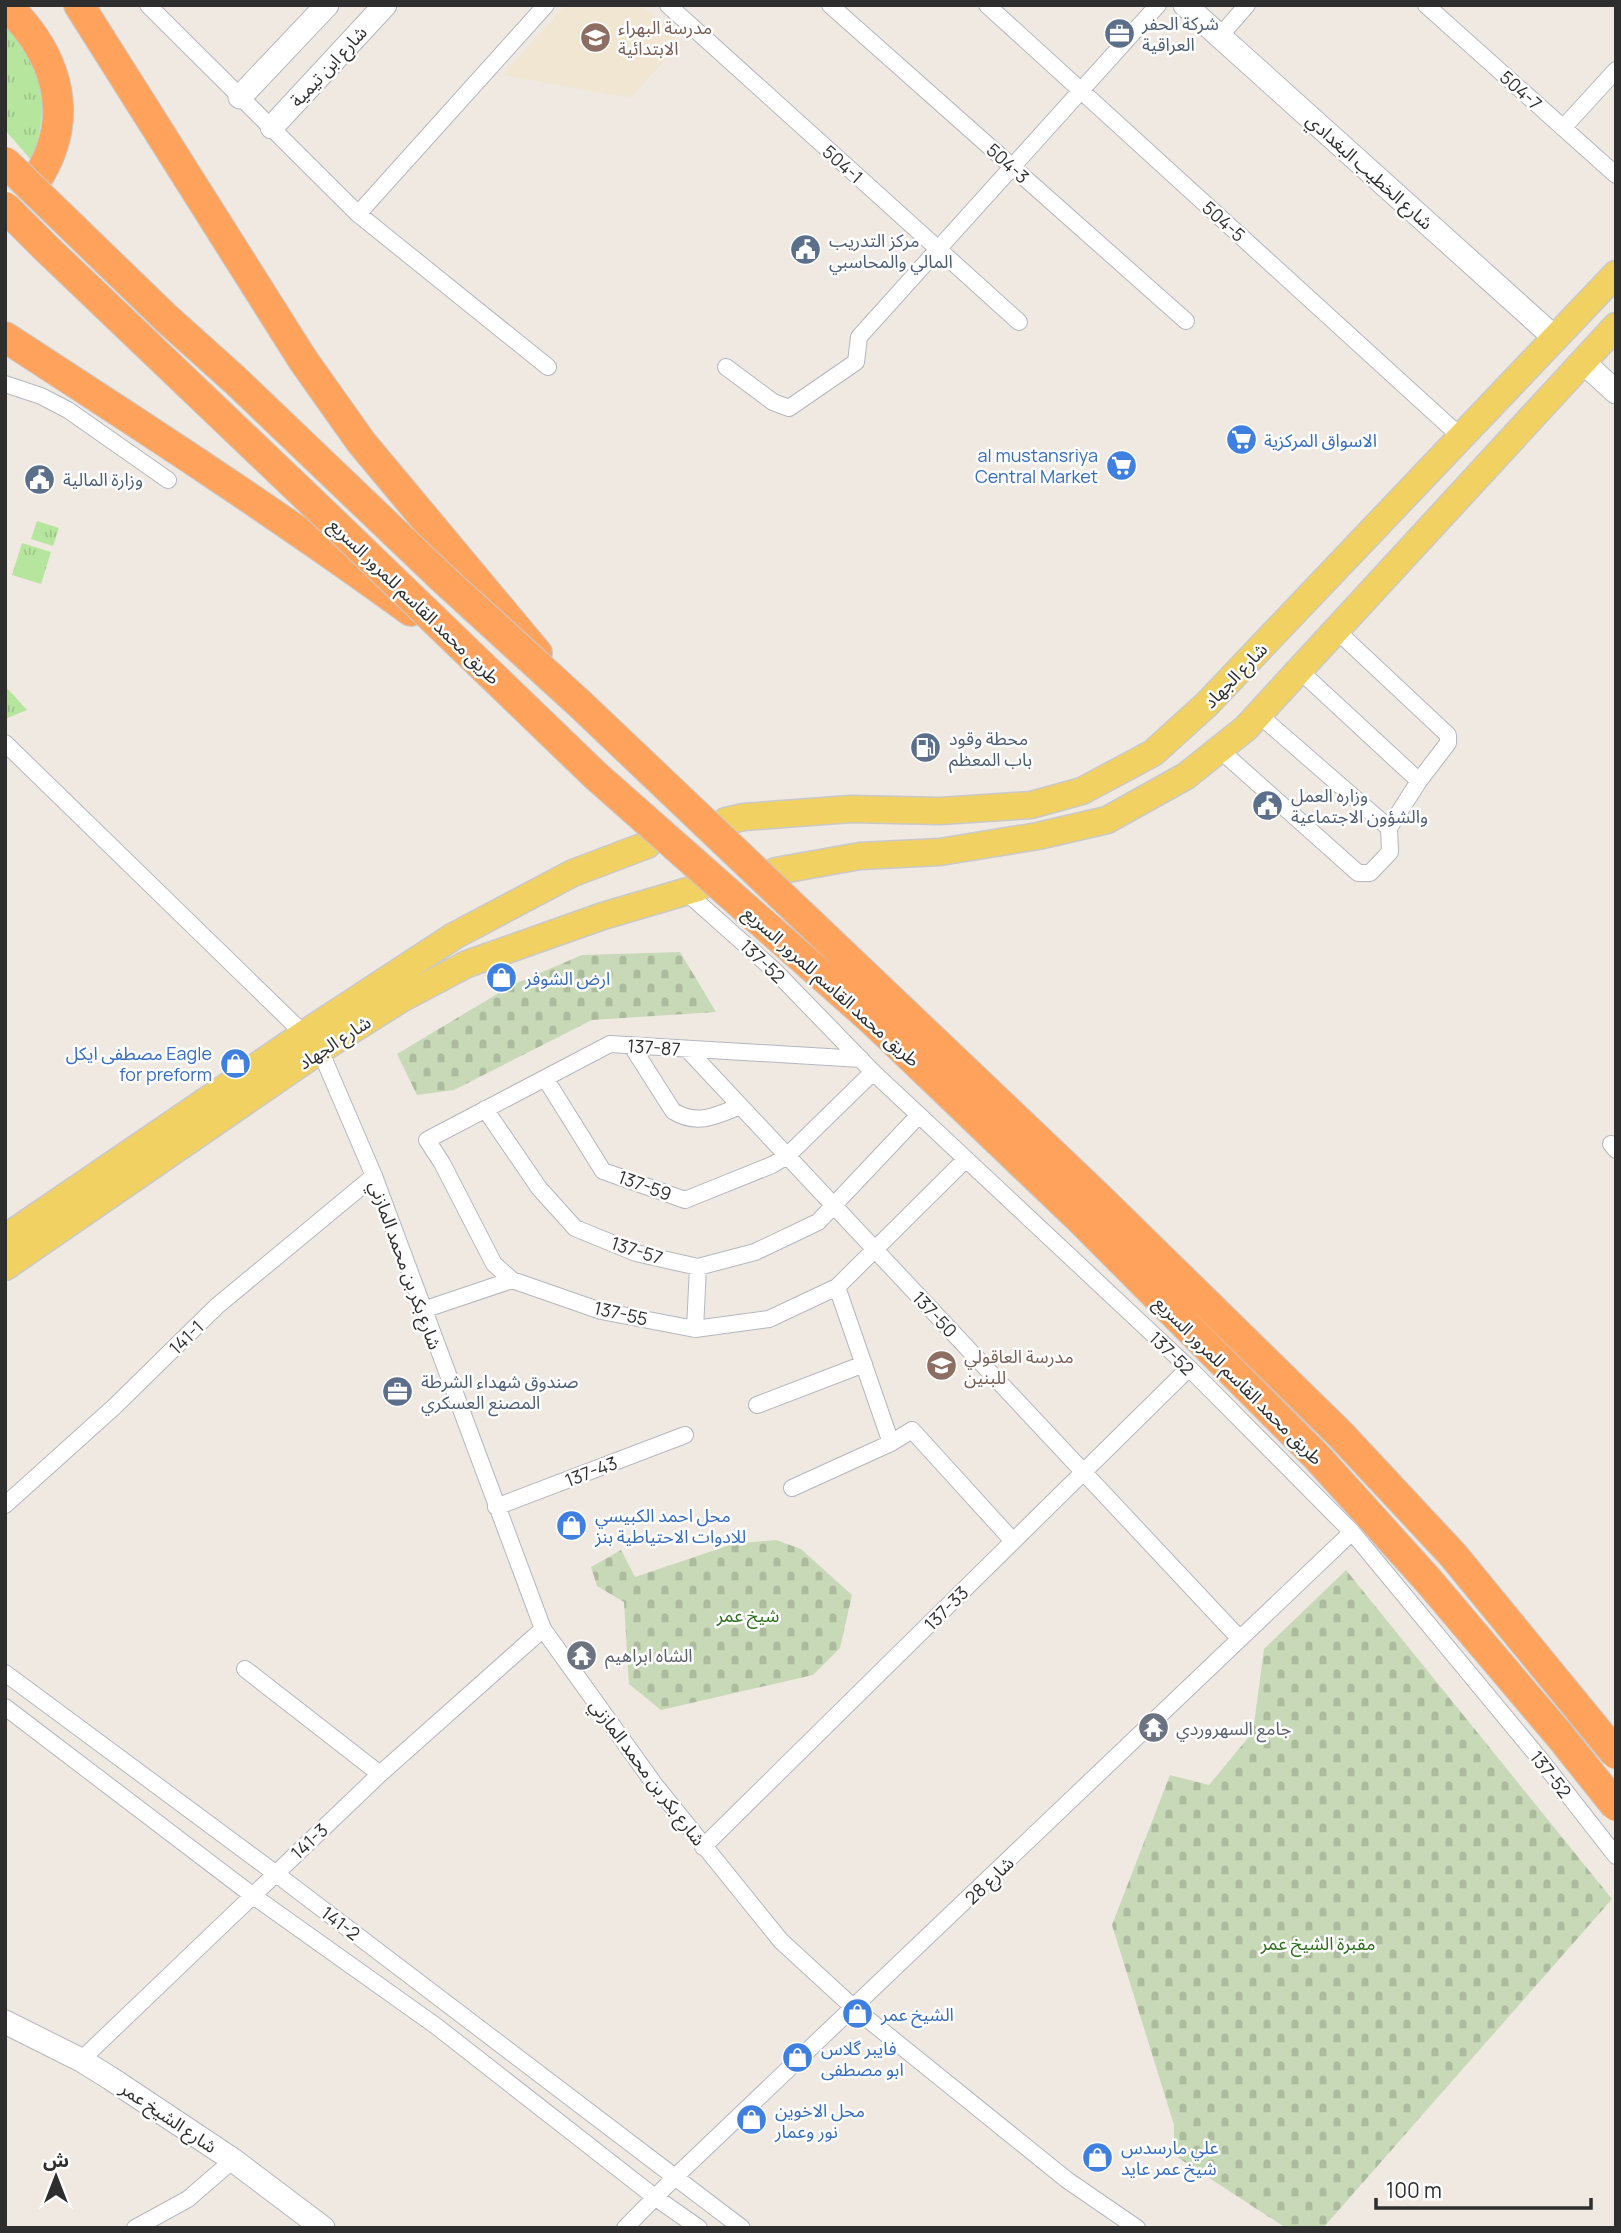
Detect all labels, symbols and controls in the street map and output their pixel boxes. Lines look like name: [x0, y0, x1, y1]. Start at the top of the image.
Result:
place label: شركة الحفر العراقية: [1141, 11, 1219, 56]
place label: مدرسة البهراء الابتدائية: [618, 15, 712, 60]
office icon: شركة الحفر العراقية: [1102, 16, 1136, 50]
street label: شارع ابن تيمية: [284, 20, 374, 114]
school or university icon: مدرسة البهراء الابتدائية: [578, 20, 612, 54]
street label: 504-7: [1495, 65, 1547, 115]
street label: شارع الخطيب البغدادي: [1300, 108, 1438, 237]
street label: 504-3: [982, 138, 1034, 188]
street label: 504-1: [818, 139, 868, 189]
street label: 504-5: [1197, 195, 1251, 247]
place label: مركز التدريب المالي والمحاسبي: [829, 228, 953, 275]
public building icon: مركز التدريب المالي والمحاسبي: [789, 233, 823, 267]
supermarket icon: الاسواق المركزية: [1224, 423, 1258, 457]
place label: الاسواق المركزية: [1264, 428, 1377, 452]
place label: al mustansriya Central Market: [975, 443, 1098, 488]
supermarket icon: al mustansriya Central Market: [1104, 448, 1138, 482]
public building icon: وزارة المالية: [23, 462, 57, 496]
place label: وزارة المالية: [63, 467, 143, 491]
street label: طريق محمد القاسم للمرور السريع: [322, 513, 506, 691]
street label: شارع الجهاد: [1198, 637, 1274, 715]
place label: محطة وقود باب المعظم: [949, 726, 1032, 773]
fuel station icon: محطة وقود باب المعظم: [909, 731, 943, 765]
place label: وزاره العمل والشؤون الاجتماعية: [1291, 783, 1428, 828]
public building icon: وزاره العمل والشؤون الاجتماعية: [1251, 788, 1285, 822]
street label: طريق محمد القاسم للمرور السريع: [737, 900, 925, 1074]
street label: 137-52: [735, 934, 791, 988]
shop icon: ارض الشوفر: [485, 961, 519, 995]
place label: ارض الشوفر: [524, 966, 610, 990]
street label: شارع الجهاد: [293, 1010, 377, 1077]
street label: 137-87: [627, 1033, 681, 1061]
place label: مصطفى ايكل Eagle for preform: [66, 1041, 212, 1086]
shop icon: مصطفى ايكل Eagle for preform: [218, 1046, 252, 1080]
street label: 137-59: [615, 1164, 675, 1206]
street label: شارع بكر بن محمد المازني: [361, 1177, 448, 1354]
street label: 137-57: [608, 1230, 666, 1270]
street label: 137-50: [907, 1286, 963, 1342]
street label: طريق محمد القاسم للمرور السريع: [1147, 1290, 1329, 1472]
street label: 137-55: [592, 1295, 650, 1331]
street label: 141-1: [164, 1315, 208, 1359]
street label: 137-52: [1144, 1326, 1200, 1380]
place label: مدرسة العاقولي للبنين: [964, 1344, 1074, 1389]
school or university icon: مدرسة العاقولي للبنين: [924, 1349, 958, 1383]
place label: صندوق شهداء الشرطة المصنع العسكري: [421, 1369, 578, 1417]
office icon: صندوق شهداء الشرطة المصنع العسكري: [381, 1374, 415, 1408]
street label: 137-43: [561, 1450, 621, 1492]
place label: محل احمد الكبيسي للادوات الاحتياطية بنز: [594, 1503, 746, 1548]
shop icon: محل احمد الكبيسي للادوات الاحتياطية بنز: [555, 1508, 589, 1542]
street label: 137-33: [919, 1581, 973, 1635]
park label: شيخ عمر: [716, 1603, 779, 1629]
temple icon: الشاه ابراهيم: [565, 1638, 599, 1672]
place label: الشاه ابراهيم: [605, 1643, 693, 1669]
street label: شارع بكر بن محمد المازني: [582, 1694, 711, 1852]
temple icon: جامع السهروردي: [1136, 1711, 1170, 1745]
place label: جامع السهروردي: [1176, 1716, 1291, 1743]
street label: 137-52: [1525, 1745, 1577, 1803]
street label: 141-3: [285, 1818, 333, 1864]
street label: شارع 28: [959, 1851, 1021, 1911]
street label: 141-2: [317, 1901, 365, 1945]
park label: مقبرة الشيخ عمر: [1260, 1931, 1375, 1957]
shop icon: الشيخ عمر: [841, 1997, 875, 2031]
place label: الشيخ عمر: [880, 2002, 954, 2028]
place label: فايبر گلاس ابو مصطفى: [821, 2036, 904, 2081]
shop icon: فايبر گلاس ابو مصطفى: [781, 2041, 815, 2075]
street label: شارع الشيخ عمر: [114, 2075, 222, 2161]
place label: محل الاخوين نور وعمار: [774, 2098, 865, 2143]
shop icon: محل الاخوين نور وعمار: [735, 2103, 769, 2137]
place label: علي مارسدس شيخ عمر عايد: [1121, 2135, 1219, 2182]
shop icon: علي مارسدس شيخ عمر عايد: [1081, 2140, 1115, 2174]
north arrow: [21, 2142, 91, 2212]
text: ش: [43, 2147, 69, 2173]
scale bar: [1376, 2166, 1591, 2210]
text: 100 m: [1386, 2176, 1442, 2204]

